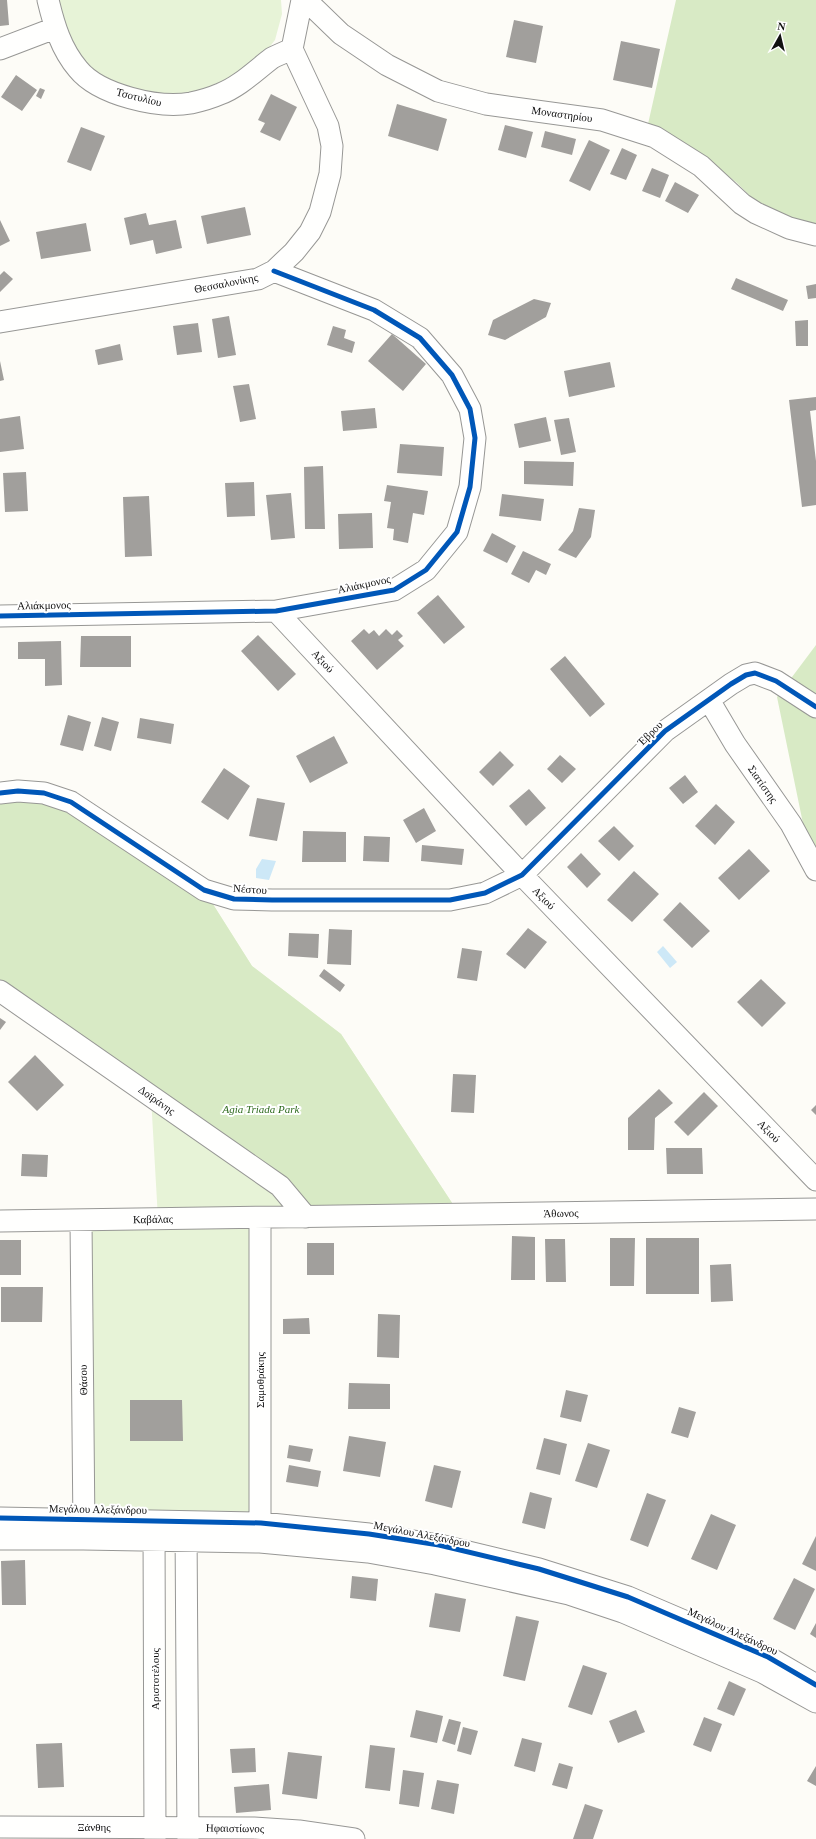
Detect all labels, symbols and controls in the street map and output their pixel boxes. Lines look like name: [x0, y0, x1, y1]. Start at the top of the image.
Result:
north arrow: [760, 16, 800, 56]
text: N: [777, 20, 786, 33]
street label: Τσοτυλίου: [115, 86, 164, 109]
street label: Μοναστηρίου: [531, 104, 594, 124]
street label: Θεσσαλονίκης: [193, 271, 259, 295]
street label: Αλιάκμονος: [337, 572, 392, 595]
street label: Αλιάκμονος: [17, 599, 72, 611]
street label: Αξιού: [309, 647, 337, 676]
street label: Έβρου: [634, 718, 665, 748]
street label: Σιατίστης: [746, 763, 781, 806]
street label: Νέστου: [233, 882, 268, 896]
street label: Αξιού: [530, 884, 558, 913]
street label: Δοϊράνης: [136, 1083, 178, 1117]
park label: Agia Triada Park: [221, 1103, 301, 1115]
street label: Αξιού: [755, 1117, 783, 1146]
street label: Άθωνος: [543, 1207, 579, 1219]
street label: Καβάλας: [133, 1213, 174, 1225]
street label: Σαμοθράκης: [254, 1351, 266, 1408]
street label: Θάσου: [77, 1364, 89, 1395]
street label: Μεγάλου Αλεξάνδρου: [49, 1502, 148, 1517]
street label: Μεγάλου Αλεξάνδρου: [372, 1519, 472, 1550]
street label: Μεγάλου Αλεξάνδρου: [686, 1605, 781, 1658]
street label: Αριστοτέλους: [149, 1647, 161, 1710]
street label: Ξάνθης: [77, 1821, 111, 1833]
street label: Ηφαιστίωνος: [206, 1821, 265, 1835]

